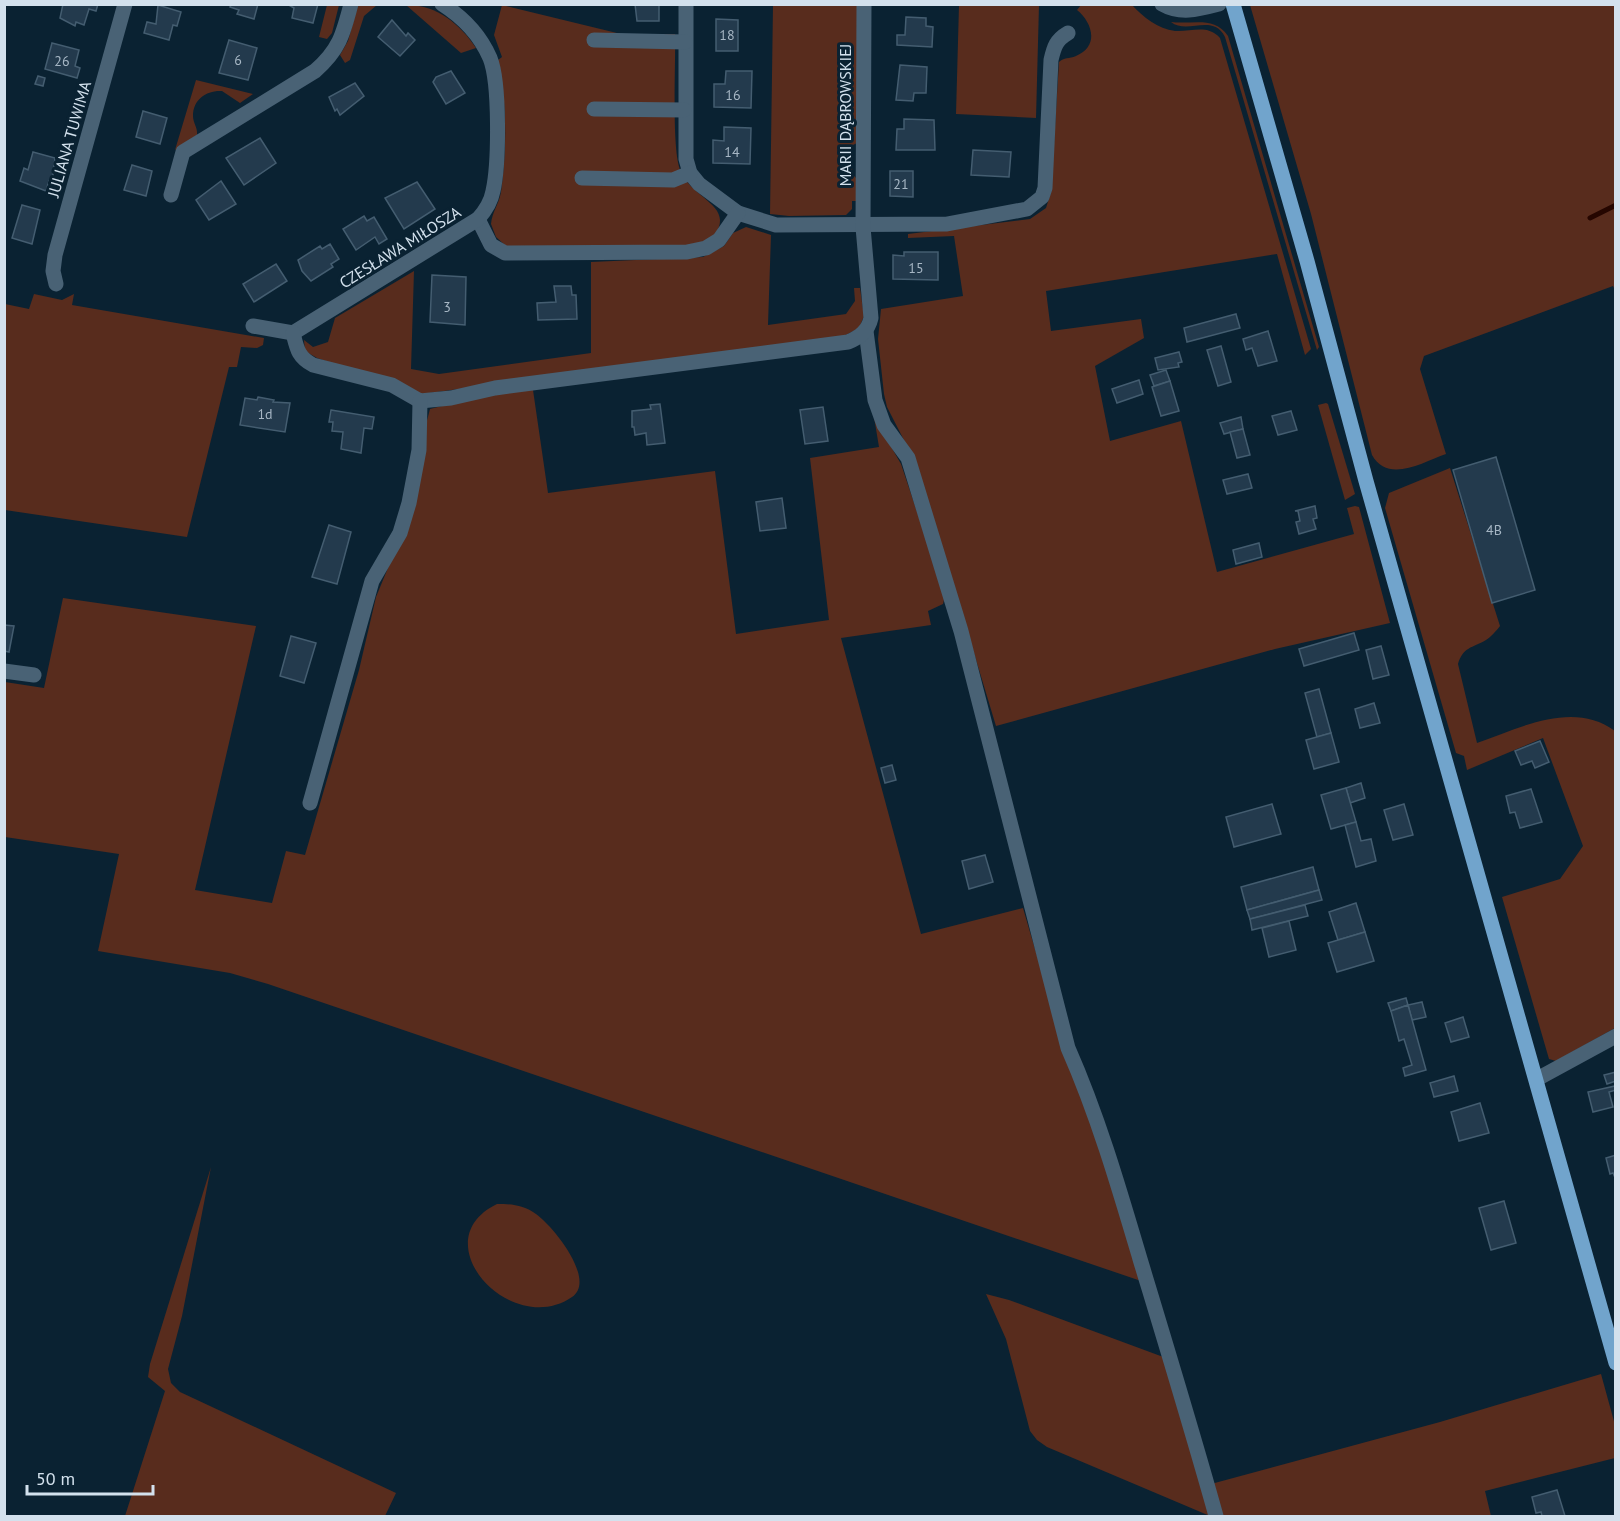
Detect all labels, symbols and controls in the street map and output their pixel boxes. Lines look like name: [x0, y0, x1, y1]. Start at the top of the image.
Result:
house number: 18: [719, 26, 735, 44]
street label: MARII DĄBROWSKIEJ: [835, 44, 855, 186]
house number: 6: [234, 51, 242, 69]
house number: 26: [54, 52, 70, 70]
street label: JULIANA TUWIMA: [43, 78, 95, 200]
house number: 16: [725, 86, 741, 104]
house number: 14: [724, 143, 740, 161]
house number: 21: [893, 175, 909, 193]
street label: CZESŁAWA MIŁOSZA: [336, 201, 465, 292]
house number: 15: [908, 259, 924, 277]
house number: 3: [443, 298, 451, 316]
house number: 1d: [257, 405, 273, 423]
house number: 4B: [1486, 521, 1502, 539]
scale bar: [27, 1458, 153, 1496]
text: 50 m: [36, 1467, 75, 1490]

